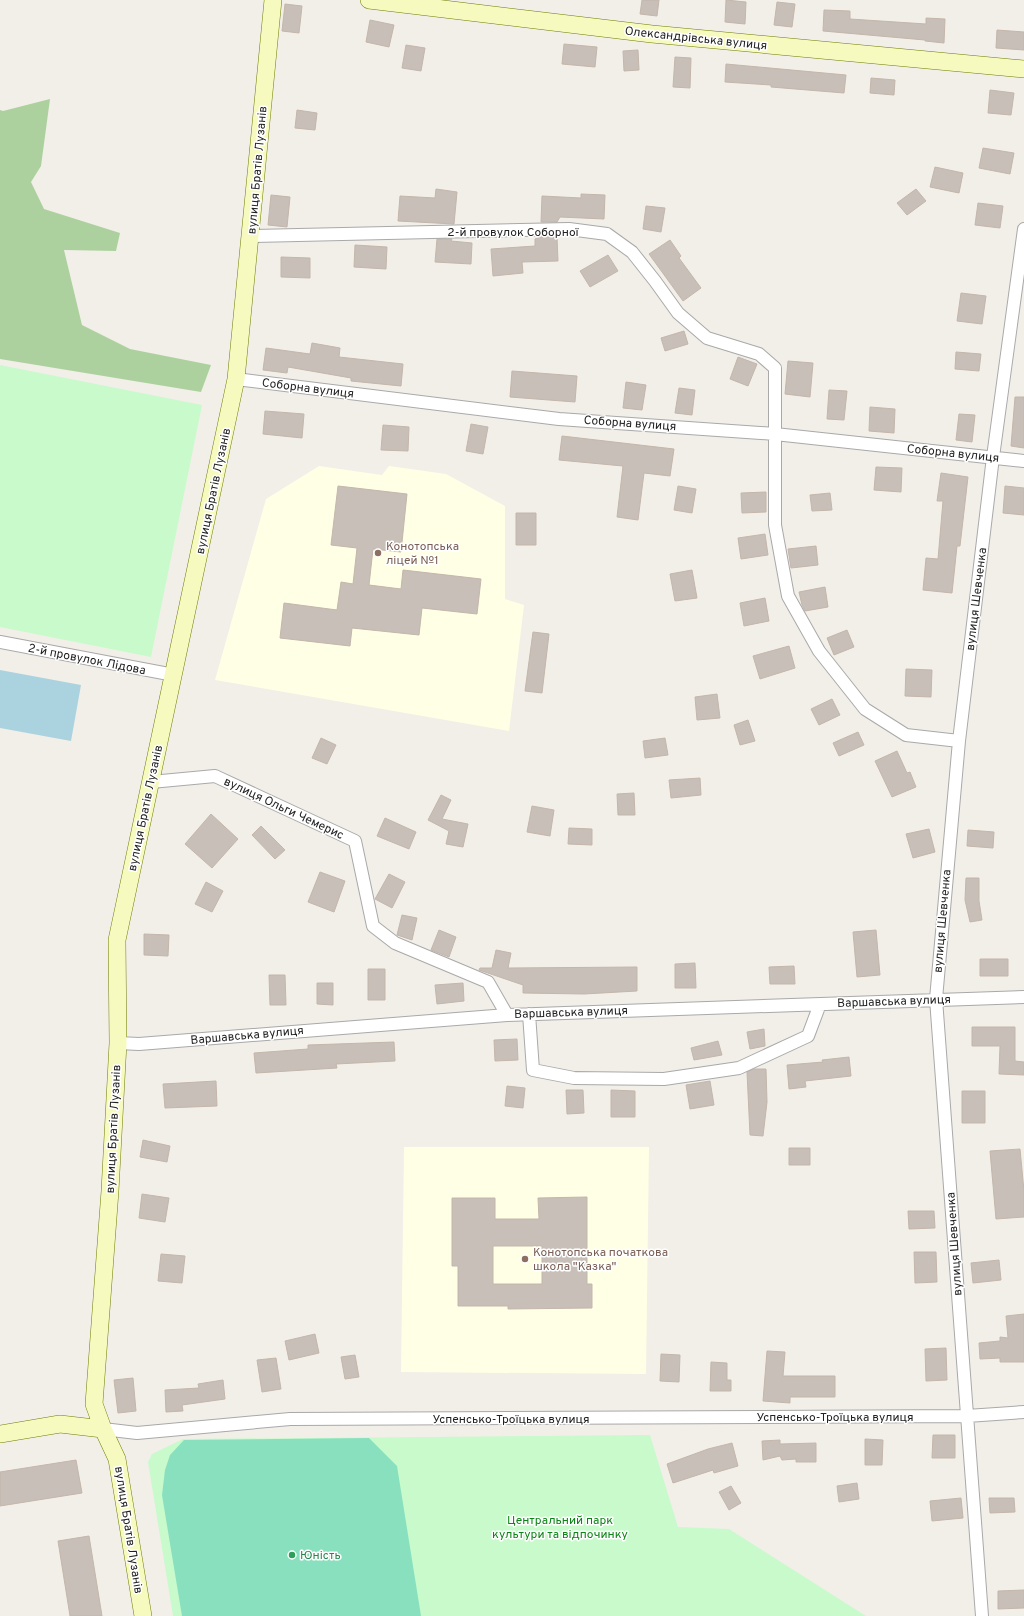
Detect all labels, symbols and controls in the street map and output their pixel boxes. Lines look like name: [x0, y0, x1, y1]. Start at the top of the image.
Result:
street label: Олександрівська вулиця: [624, 24, 768, 54]
street label: вулиця Братів Лузанів: [244, 105, 272, 235]
street label: 2-й провулок Соборної: [447, 225, 580, 241]
street label: Соборна вулиця: [261, 375, 355, 403]
street label: Соборна вулиця: [583, 413, 677, 435]
street label: вулиця Братів Лузанів: [193, 427, 235, 556]
street label: Соборна вулиця: [906, 441, 1000, 467]
place label: Конотопська ліцей №1: [386, 539, 459, 569]
street label: вулиця Шевченка: [963, 547, 991, 652]
marker: Конотопська ліцей №1: [373, 548, 383, 558]
street label: 2-й провулок Лідова: [27, 641, 147, 679]
street label: вулиця Братів Лузанів: [125, 744, 167, 873]
street label: вулиця Ольги Чемерис: [221, 774, 346, 844]
street label: вулиця Шевченка: [931, 869, 955, 974]
street label: Варшавська вулиця: [837, 992, 951, 1012]
street label: Варшавська вулиця: [514, 1003, 628, 1023]
street label: Варшавська вулиця: [190, 1023, 304, 1049]
street label: вулиця Братів Лузанів: [103, 1064, 125, 1194]
street label: вулиця Шевченка: [943, 1192, 967, 1296]
place label: Конотопська початкова школа "Казка": [533, 1245, 668, 1275]
marker: Конотопська початкова школа "Казка": [520, 1254, 530, 1264]
street label: Успенсько-Троїцька вулиця: [756, 1410, 914, 1426]
street label: Успенсько-Троїцька вулиця: [432, 1412, 590, 1428]
street label: вулиця Братів Лузанів: [110, 1465, 146, 1595]
park label: Центральний парк культури та відпочинку: [492, 1513, 628, 1543]
place label: Юність: [300, 1548, 341, 1564]
marker: Юність: [287, 1550, 297, 1560]

